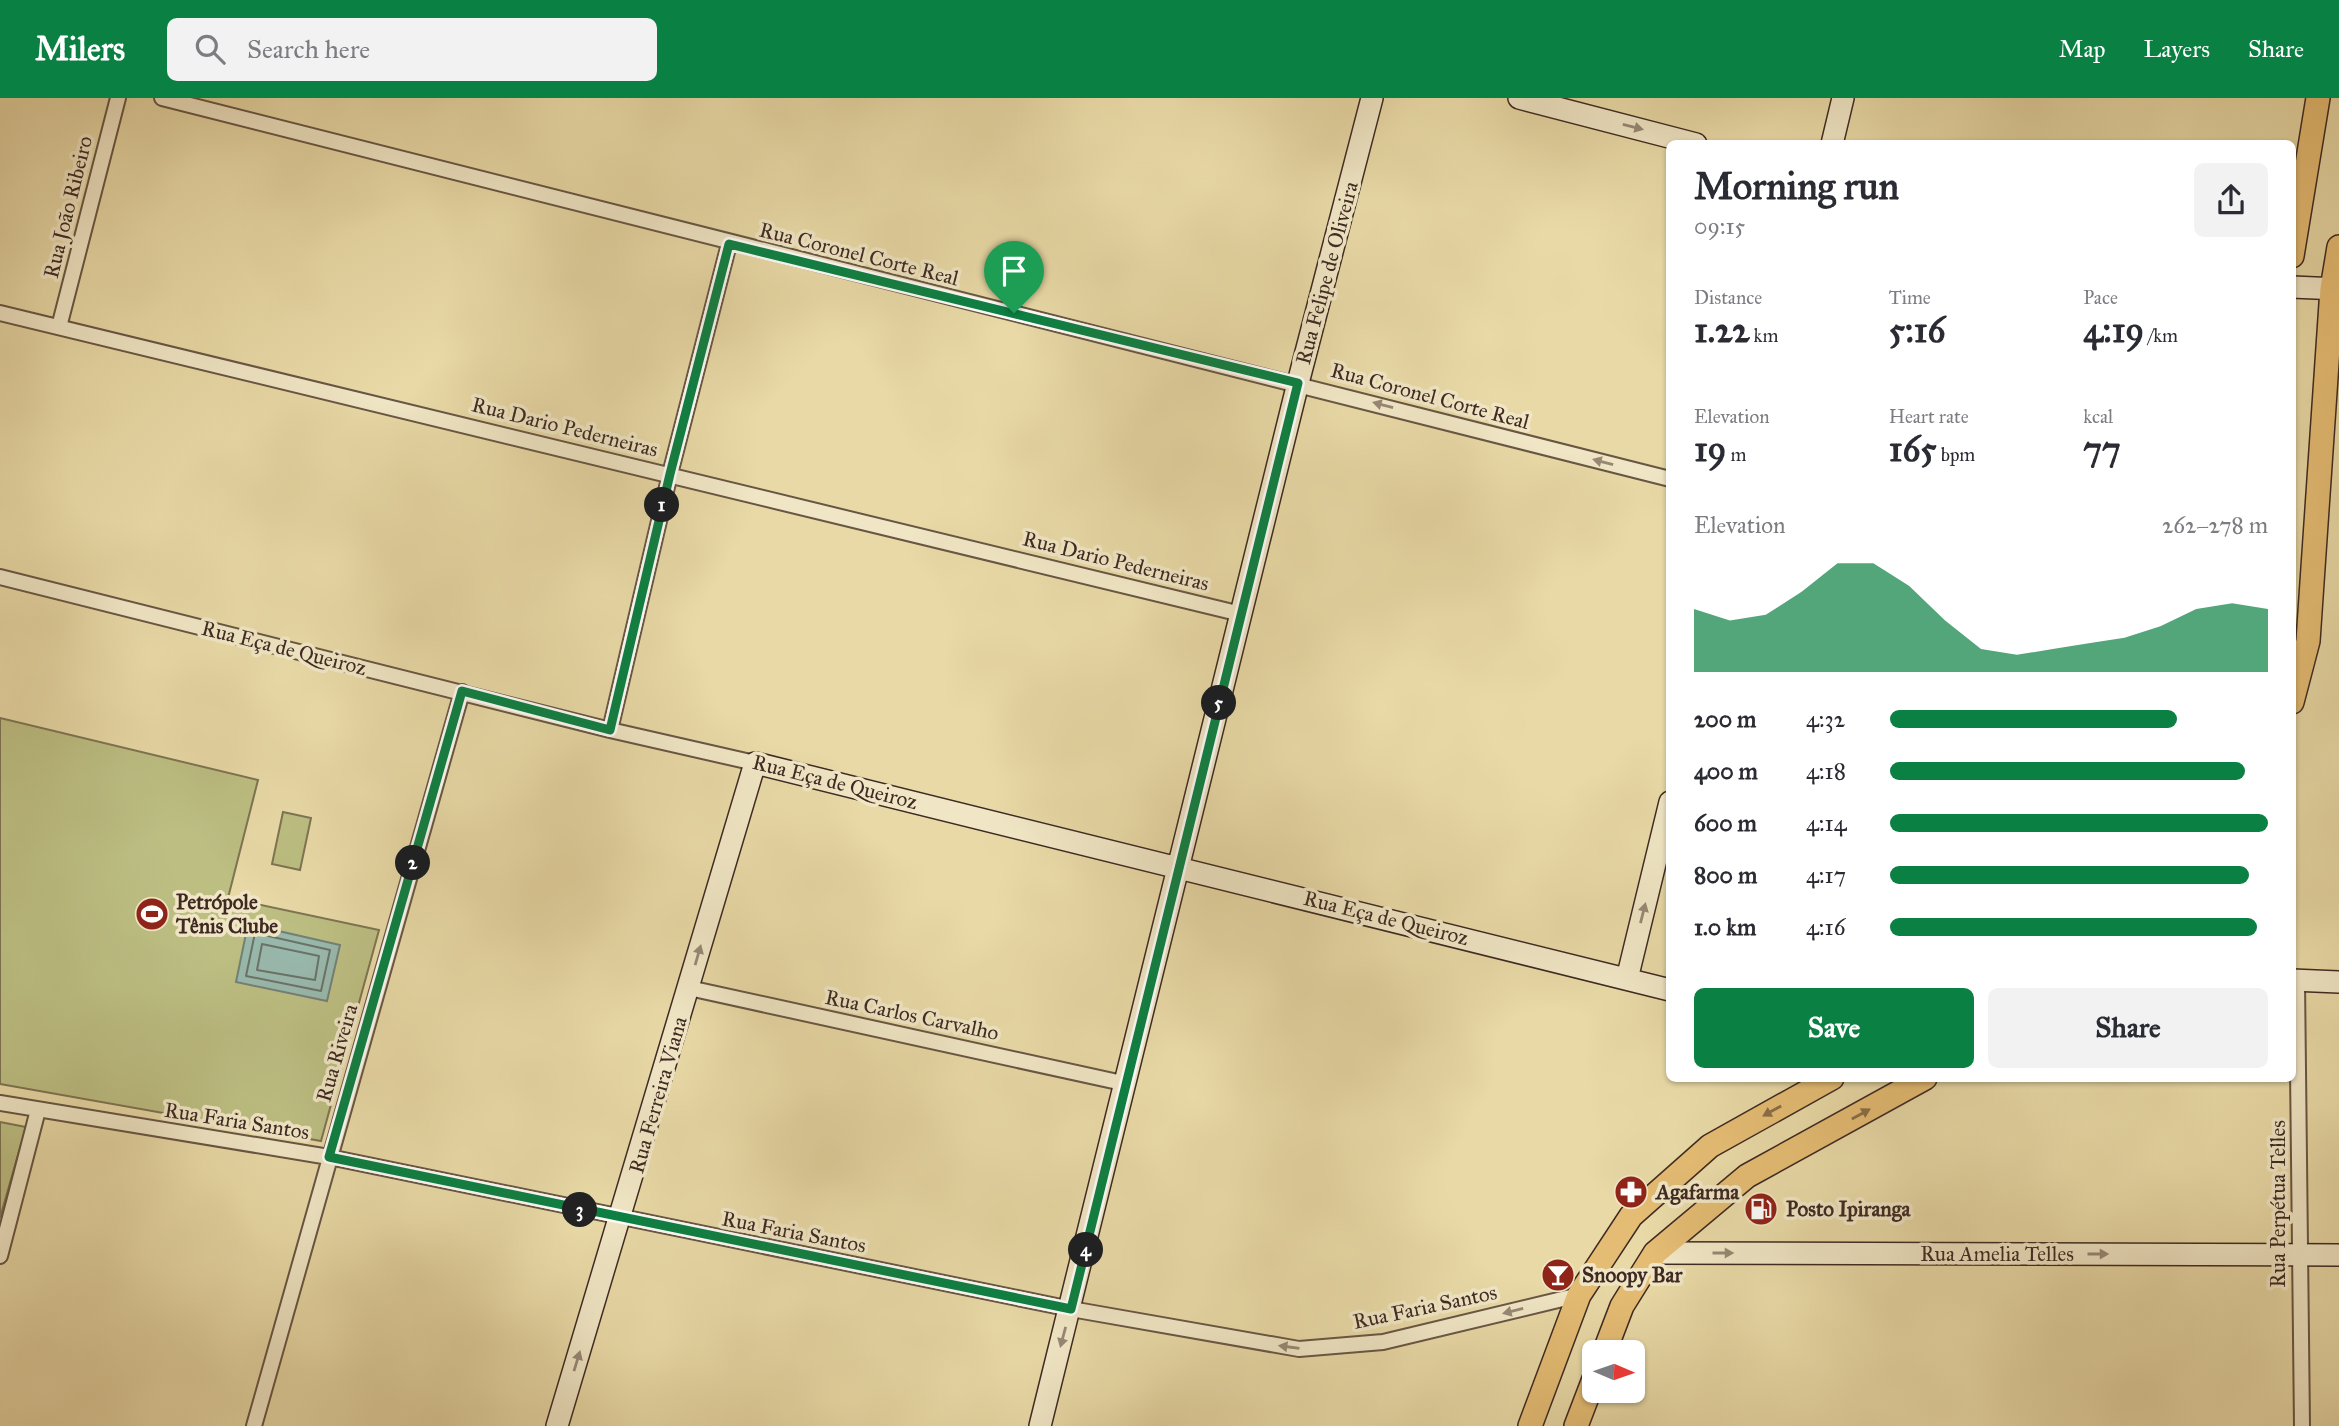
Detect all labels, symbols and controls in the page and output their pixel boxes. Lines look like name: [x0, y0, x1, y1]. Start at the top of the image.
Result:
search box: [167, 18, 657, 81]
text: Milers: [35, 29, 125, 69]
icon: search: [191, 30, 229, 68]
text: Search here: [247, 33, 370, 65]
text: Map: [2059, 34, 2106, 64]
text: Layers: [2144, 34, 2210, 64]
text: Share: [2248, 34, 2304, 64]
one-way arrow: [1622, 122, 1644, 133]
street label: Rua João Ribeiro: [38, 133, 98, 281]
text: Morning run: [1694, 163, 1899, 209]
button: share: [2194, 163, 2268, 237]
street label: Rua Felipe de Oliveira: [1290, 178, 1364, 367]
text: 09:15: [1694, 212, 1745, 240]
street label: Rua Coronel Corte Real: [757, 217, 962, 291]
pin: [984, 241, 1044, 313]
icon: arrive: [995, 252, 1033, 290]
text: Distance: [1694, 286, 1762, 309]
text: Time: [1889, 286, 1931, 309]
text: Pace: [2083, 286, 2118, 309]
text: 1.22: [1694, 309, 1750, 352]
text: 5:16: [1889, 309, 1945, 352]
text: 4:19: [2083, 309, 2144, 352]
text: km: [1750, 324, 1778, 347]
text: /km: [2144, 324, 2178, 347]
street label: Rua Coronel Corte Real: [1328, 357, 1532, 435]
street label: Rua Dario Pederneiras: [469, 391, 661, 463]
one-way arrow: [1372, 399, 1394, 410]
text: Elevation: [1694, 405, 1769, 428]
text: Heart rate: [1889, 405, 1969, 428]
text: kcal: [2083, 405, 2113, 428]
text: 19: [1694, 428, 1726, 471]
text: 165: [1889, 428, 1937, 471]
text: 77: [2083, 428, 2121, 471]
text: m: [1726, 443, 1746, 466]
text: bpm: [1937, 443, 1975, 466]
one-way arrow: [1592, 456, 1614, 467]
pin: 1: [644, 488, 680, 522]
text: 1: [658, 493, 665, 516]
text: Elevation: [1694, 511, 1785, 539]
text: 262–278 m: [2162, 511, 2268, 539]
street label: Rua Dario Pederneiras: [1020, 525, 1212, 597]
street label: Rua Eça de Queiroz: [199, 615, 369, 681]
pin: 5: [1202, 686, 1236, 720]
text: 5: [1214, 691, 1223, 714]
text: 200 m: [1694, 705, 1756, 733]
text: 4:32: [1806, 705, 1845, 733]
street label: Rua Eça de Queiroz: [750, 749, 920, 815]
text: 400 m: [1694, 757, 1758, 785]
text: 4:18: [1806, 757, 1846, 785]
text: 600 m: [1694, 809, 1757, 837]
text: 4:14: [1806, 809, 1847, 837]
pin: 2: [396, 846, 430, 880]
text: 2: [408, 851, 417, 874]
text: 800 m: [1694, 861, 1757, 889]
text: 4:17: [1806, 861, 1846, 889]
street label: Rua Eça de Queiroz: [1301, 885, 1471, 951]
place label: Petrópole Tênis Clube: [175, 889, 278, 939]
sports icon: Petrópole Tênis Clube: [133, 895, 171, 933]
one-way arrow: [1638, 902, 1649, 924]
text: 1.0 km: [1694, 913, 1756, 941]
text: 4:16: [1806, 913, 1845, 941]
one-way arrow: [694, 944, 704, 965]
street label: Rua Carlos Carvalho: [823, 984, 1001, 1046]
button: Save: [1694, 988, 1974, 1068]
button: Share: [1988, 988, 2268, 1068]
street label: Rua Riveira: [311, 1001, 363, 1105]
street label: Rua Ferreira Viana: [623, 1013, 693, 1176]
street label: Rua Faria Santos: [163, 1097, 311, 1145]
one-way arrow: [1763, 1105, 1782, 1117]
one-way arrow: [1851, 1108, 1871, 1120]
street label: Rua Perpétua Telles: [2265, 1120, 2291, 1288]
pharmacy icon: Agafarma: [1612, 1173, 1650, 1211]
place label: Agafarma: [1654, 1179, 1740, 1205]
fuel station icon: Posto Ipiranga: [1742, 1190, 1780, 1228]
pin: 3: [562, 1192, 598, 1228]
place label: Posto Ipiranga: [1786, 1196, 1912, 1222]
text: 3: [576, 1198, 583, 1221]
street label: Rua Faria Santos: [720, 1205, 868, 1259]
pin: 4: [1068, 1232, 1104, 1268]
text: 4: [1080, 1238, 1091, 1261]
street label: Rua Amelia Telles: [1920, 1241, 2074, 1267]
one-way arrow: [1712, 1247, 1734, 1259]
one-way arrow: [2087, 1248, 2109, 1260]
bar icon: Snoopy Bar: [1539, 1256, 1577, 1294]
place label: Snoopy Bar: [1582, 1262, 1683, 1288]
street label: Rua Faria Santos: [1351, 1279, 1499, 1335]
one-way arrow: [1502, 1305, 1524, 1316]
one-way arrow: [1058, 1327, 1068, 1348]
north arrow: [1582, 1340, 1645, 1404]
map controls: [1582, 1340, 1645, 1403]
one-way arrow: [1278, 1341, 1300, 1352]
one-way arrow: [573, 1350, 583, 1371]

